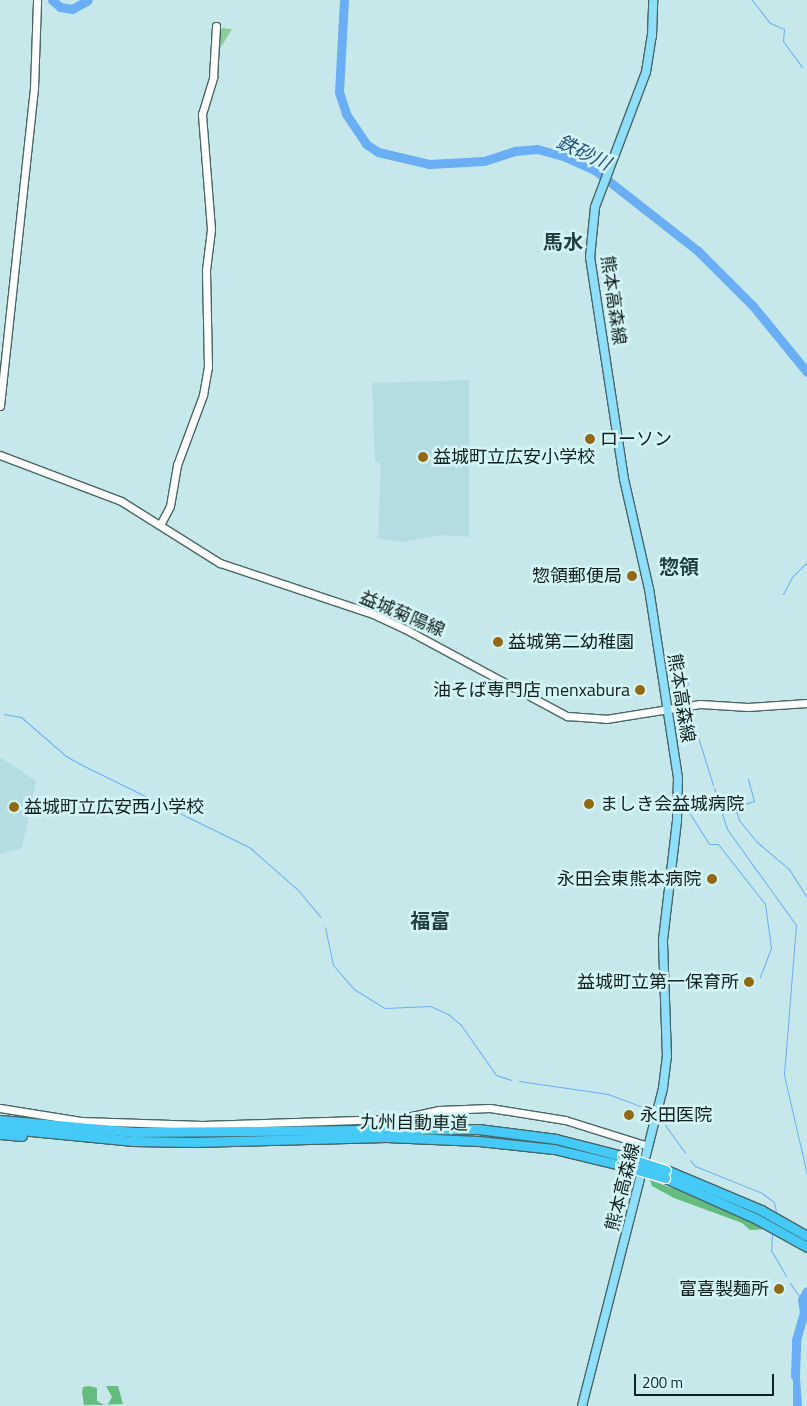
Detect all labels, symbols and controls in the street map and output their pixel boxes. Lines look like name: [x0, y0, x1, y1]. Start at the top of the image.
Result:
water label: 鉄砂川: [553, 130, 615, 174]
district label: 馬水: [543, 229, 583, 253]
street label: 熊本高森線: [596, 254, 630, 346]
place label: ローソン: [600, 428, 672, 450]
marker: ローソン: [584, 433, 596, 445]
place label: 益城町立広安小学校: [433, 446, 595, 468]
marker: 益城町立広安小学校: [417, 451, 429, 463]
district label: 惣領: [659, 554, 699, 578]
place label: 惣領郵便局: [532, 565, 622, 587]
marker: 惣領郵便局: [626, 570, 638, 582]
street label: 益城菊陽線: [356, 586, 448, 642]
place label: 益城第二幼稚園: [508, 631, 634, 653]
marker: 益城第二幼稚園: [492, 636, 504, 648]
street label: 熊本高森線: [663, 652, 699, 744]
place label: 油そば専門店 menxabura: [433, 679, 630, 701]
marker: 油そば専門店 menxabura: [634, 684, 646, 696]
place label: ましき会益城病院: [600, 793, 744, 815]
place label: 益城町立広安西小学校: [24, 796, 204, 818]
marker: ましき会益城病院: [582, 797, 596, 811]
marker: 益城町立広安西小学校: [8, 801, 20, 813]
place label: 永田会東熊本病院: [557, 868, 701, 890]
marker: 永田会東熊本病院: [705, 872, 719, 886]
district label: 福富: [410, 908, 450, 932]
place label: 益城町立第一保育所: [577, 971, 739, 993]
marker: 益城町立第一保育所: [743, 976, 755, 988]
place label: 永田医院: [640, 1104, 712, 1126]
marker: 永田医院: [622, 1108, 636, 1122]
street label: 九州自動車道: [360, 1111, 468, 1135]
street label: 熊本高森線: [602, 1141, 644, 1233]
place label: 富喜製麺所: [679, 1278, 769, 1300]
marker: 富喜製麺所: [773, 1283, 785, 1295]
scale bar: [637, 1364, 777, 1396]
text: 200 m: [642, 1371, 683, 1394]

